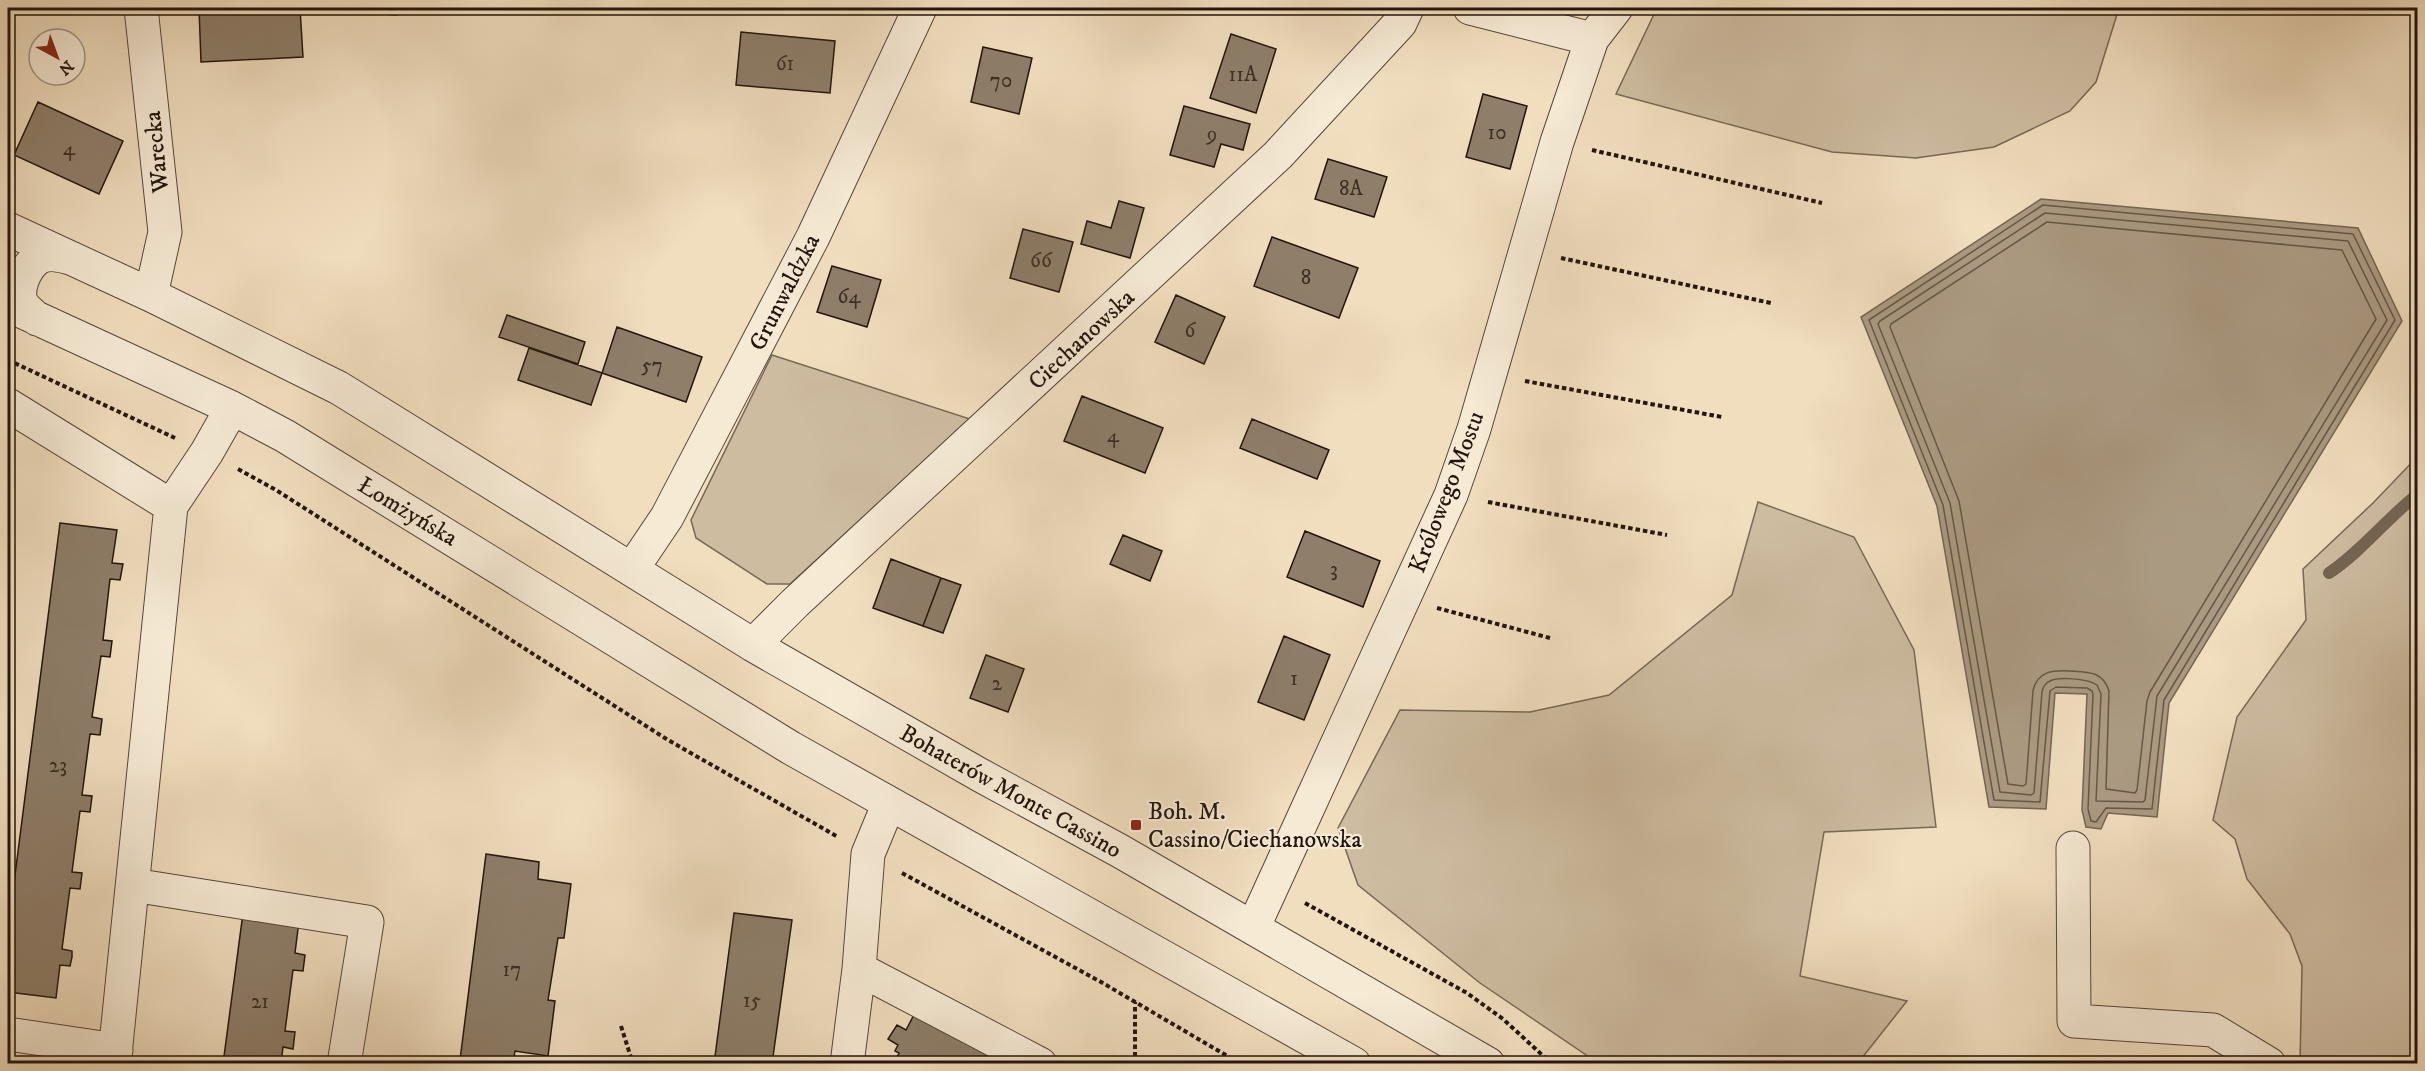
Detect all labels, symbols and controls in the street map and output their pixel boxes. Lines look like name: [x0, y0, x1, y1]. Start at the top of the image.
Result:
north arrow: [27, 27, 87, 87]
house number: 61: [776, 51, 794, 77]
text: N: [55, 56, 78, 79]
house number: 11A: [1229, 62, 1258, 88]
house number: 70: [990, 68, 1012, 94]
street label: Warecka: [138, 109, 176, 195]
house number: 10: [1488, 120, 1506, 146]
house number: 9: [1206, 122, 1217, 148]
house number: 4: [63, 136, 76, 162]
house number: 8A: [1339, 176, 1364, 202]
street label: Grunwaldzka: [743, 228, 827, 356]
house number: 66: [1030, 248, 1053, 274]
house number: 8: [1301, 265, 1311, 291]
street label: Ciechanowska: [1022, 282, 1142, 397]
house number: 64: [837, 284, 861, 310]
house number: 6: [1185, 318, 1197, 344]
house number: 57: [641, 353, 663, 379]
street label: Królowego Mostu: [1402, 407, 1491, 577]
house number: 4: [1107, 423, 1120, 449]
street label: Łomżyńska: [352, 470, 464, 554]
house number: 3: [1330, 557, 1338, 583]
house number: 1: [1290, 666, 1298, 692]
house number: 2: [992, 671, 1003, 697]
street label: Bohaterów Monte Cassino: [894, 718, 1127, 865]
house number: 23: [49, 753, 67, 779]
place label: Boh. M. Cassino/Ciechanowska: [1148, 797, 1362, 855]
marker: Boh. M. Cassino/Ciechanowska: [1129, 818, 1143, 832]
house number: 17: [503, 957, 521, 983]
house number: 15: [743, 988, 761, 1014]
house number: 21: [251, 989, 269, 1015]

